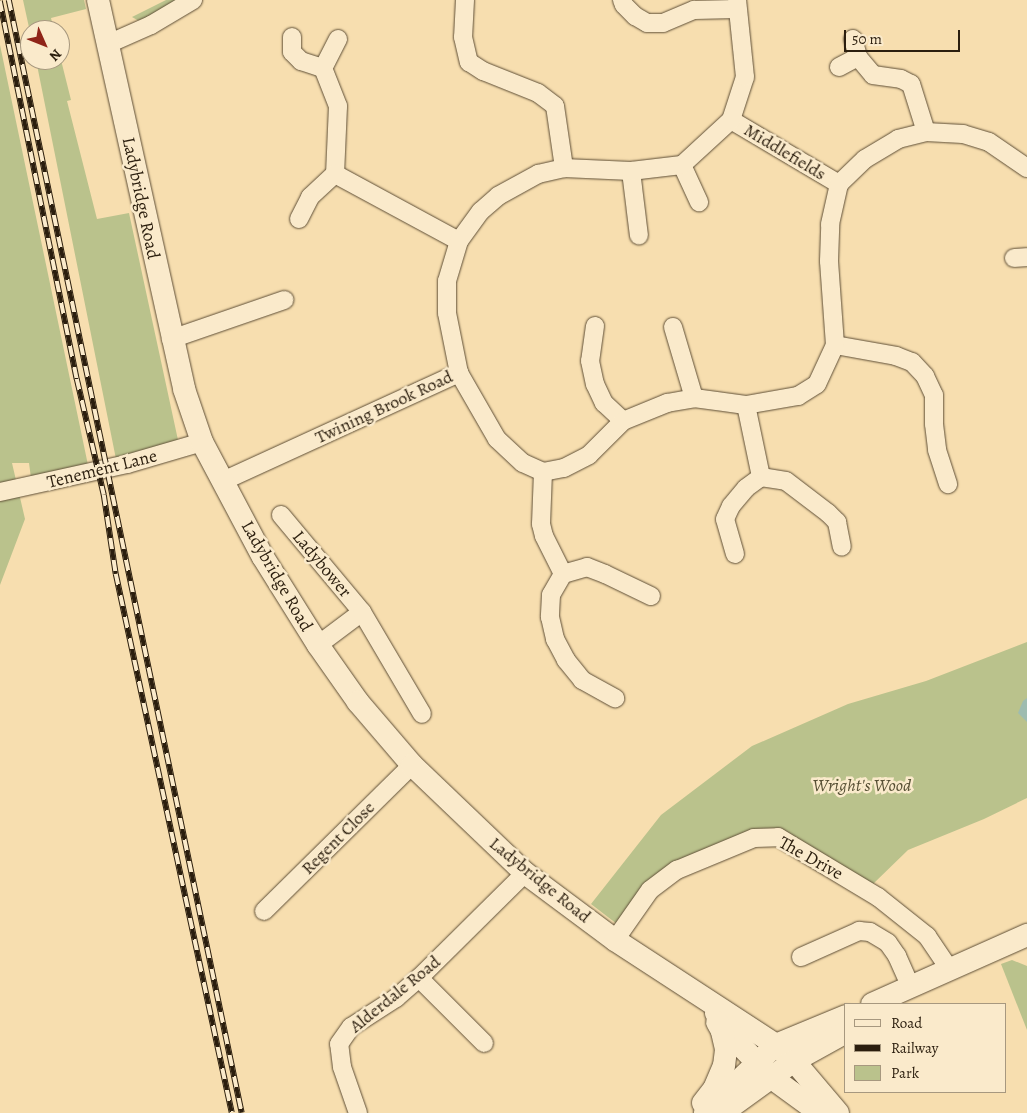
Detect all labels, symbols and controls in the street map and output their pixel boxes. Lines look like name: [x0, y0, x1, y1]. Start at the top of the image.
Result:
north arrow: [20, 20, 70, 70]
scale bar: [847, 20, 963, 52]
text: 50 m: [852, 29, 882, 49]
text: N: [45, 45, 66, 65]
street label: Middlefields: [740, 119, 830, 185]
street label: Ladybridge Road: [118, 135, 164, 261]
street label: Twining Brook Road: [312, 366, 456, 448]
street label: Tenement Lane: [45, 445, 159, 493]
street label: Ladybridge Road: [237, 517, 317, 635]
street label: Ladybower: [288, 526, 356, 602]
park label: Wright's Wood: [813, 774, 911, 796]
street label: Regent Close: [297, 797, 379, 879]
street label: The Drive: [775, 832, 847, 884]
street label: Ladybridge Road: [485, 833, 595, 927]
street label: Alderdale Road: [345, 951, 445, 1037]
legend: [844, 1003, 1007, 1093]
text: Road: [891, 1013, 922, 1033]
text: Railway: [891, 1038, 938, 1058]
text: Park: [891, 1063, 919, 1083]

